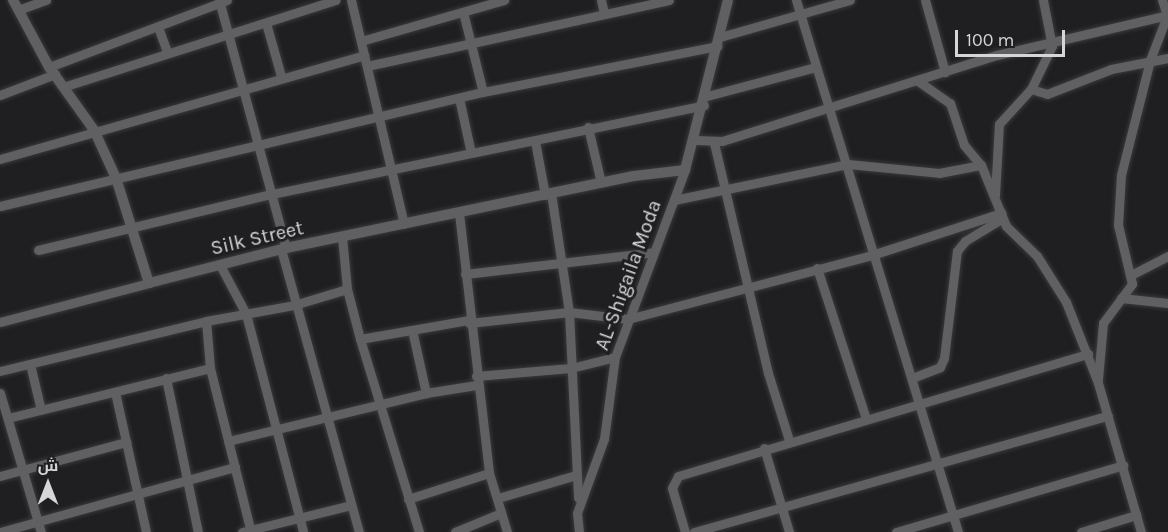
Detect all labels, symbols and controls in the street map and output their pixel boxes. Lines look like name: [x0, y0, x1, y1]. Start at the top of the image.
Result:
scale bar: [958, 18, 1068, 56]
text: 100 m: [966, 29, 1014, 51]
street label: AL-Shigaila Moda: [590, 197, 666, 353]
street label: Silk Street: [208, 216, 306, 260]
north arrow: [18, 454, 78, 514]
text: ش: [38, 456, 58, 475]

